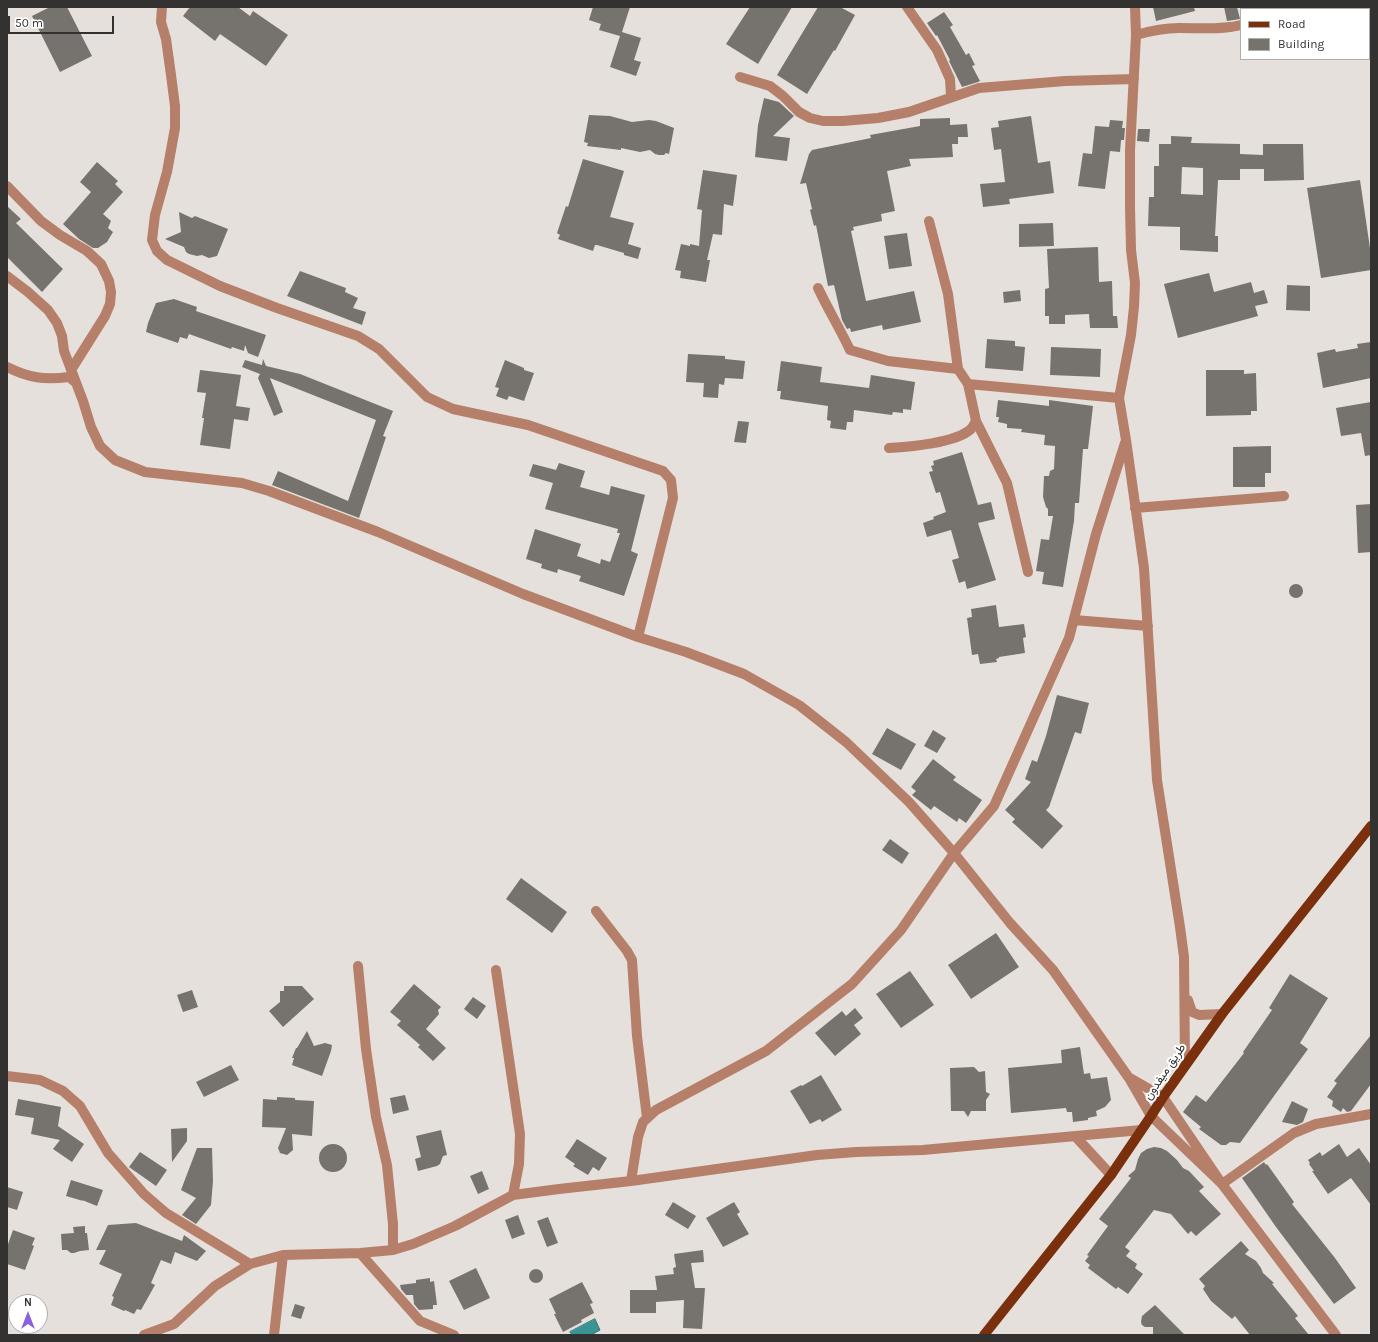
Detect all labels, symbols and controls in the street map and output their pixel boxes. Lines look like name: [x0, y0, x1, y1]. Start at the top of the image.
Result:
scale bar: [10, 8, 116, 34]
legend: [1240, 8, 1370, 60]
text: 50 m: [15, 16, 43, 30]
text: Road: [1278, 17, 1306, 31]
text: Building: [1278, 37, 1324, 51]
street label: طريق ميفدون: [1141, 1041, 1189, 1103]
north arrow: [8, 1294, 48, 1334]
text: N: [24, 1296, 32, 1309]

